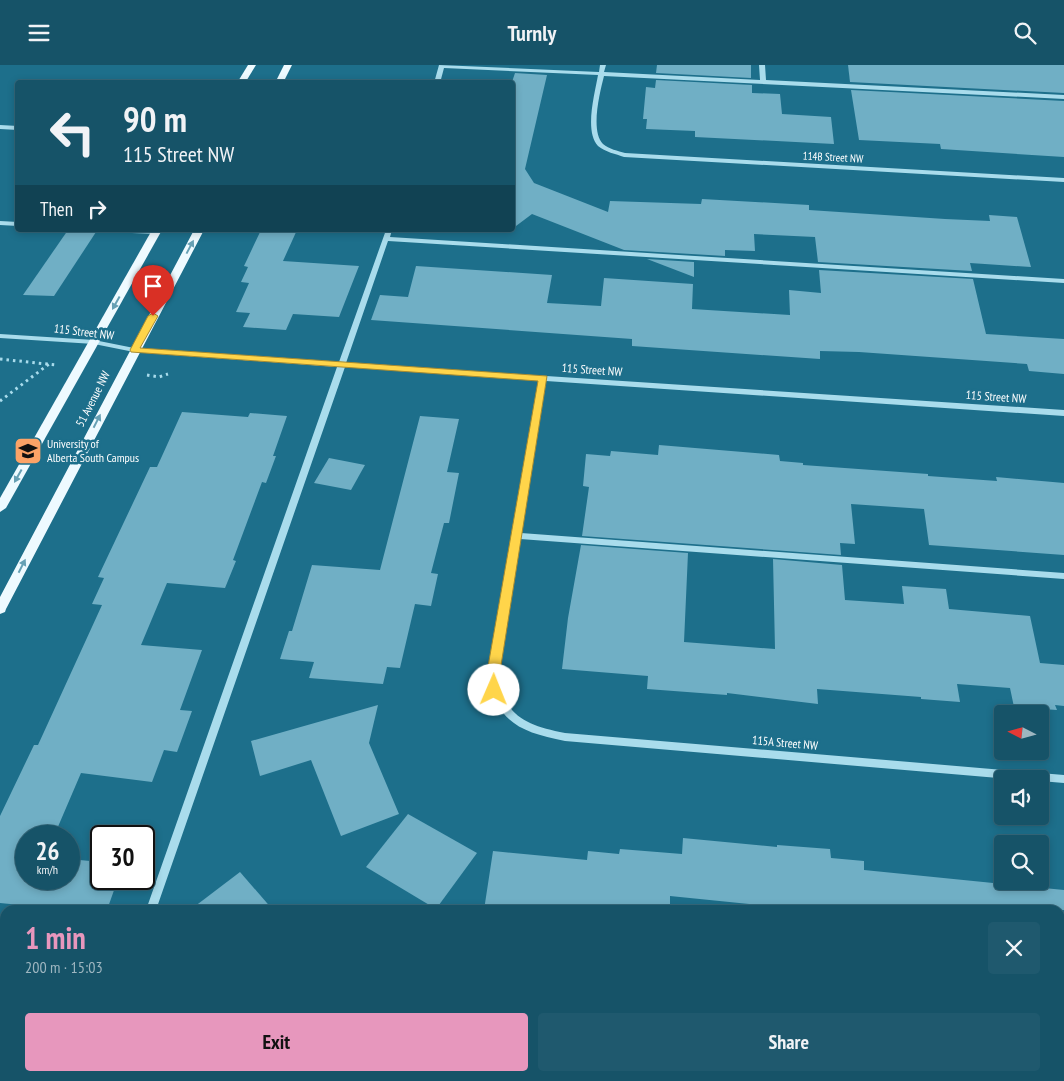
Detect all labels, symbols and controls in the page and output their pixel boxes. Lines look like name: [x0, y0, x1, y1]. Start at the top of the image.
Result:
icon: menu: [25, 19, 53, 47]
text: Turnly: [508, 19, 556, 47]
icon: search: [1011, 19, 1039, 47]
text: 90 m: [123, 96, 187, 142]
icon: left: [40, 100, 105, 165]
text: 115 Street NW: [123, 140, 234, 168]
street label: 114B Street NW: [802, 148, 864, 166]
icon: right: [83, 195, 111, 223]
text: Then: [40, 197, 73, 221]
one-way arrow: [186, 240, 194, 254]
pin: [132, 265, 174, 316]
icon: arrive: [139, 272, 167, 300]
one-way arrow: [112, 296, 120, 310]
street label: 115 Street NW: [53, 320, 115, 343]
street label: 115 Street NW: [561, 360, 623, 379]
street label: 51 Avenue NW: [72, 368, 113, 429]
street label: 115 Street NW: [965, 387, 1027, 406]
one-way arrow: [93, 414, 101, 429]
school or university icon: University of Alberta South Campus: [13, 436, 43, 466]
place label: University of Alberta South Campus: [47, 436, 139, 465]
one-way arrow: [14, 469, 22, 483]
one-way arrow: [18, 558, 26, 573]
position arrow: [467, 663, 519, 715]
north arrow: [994, 705, 1049, 760]
map controls: [994, 705, 1049, 890]
street label: 115A Street NW: [752, 732, 819, 753]
button: sound: [994, 770, 1049, 825]
speed limit sign: 30: [90, 825, 155, 890]
text: 26: [36, 835, 59, 867]
button: search: [994, 835, 1049, 890]
text: km/h: [37, 862, 58, 877]
text: 1 min: [25, 918, 86, 957]
button: close: [988, 922, 1040, 974]
text: 200 m · 15:03: [25, 957, 103, 977]
button: Exit: [25, 1013, 528, 1071]
button: Share: [538, 1013, 1040, 1071]

